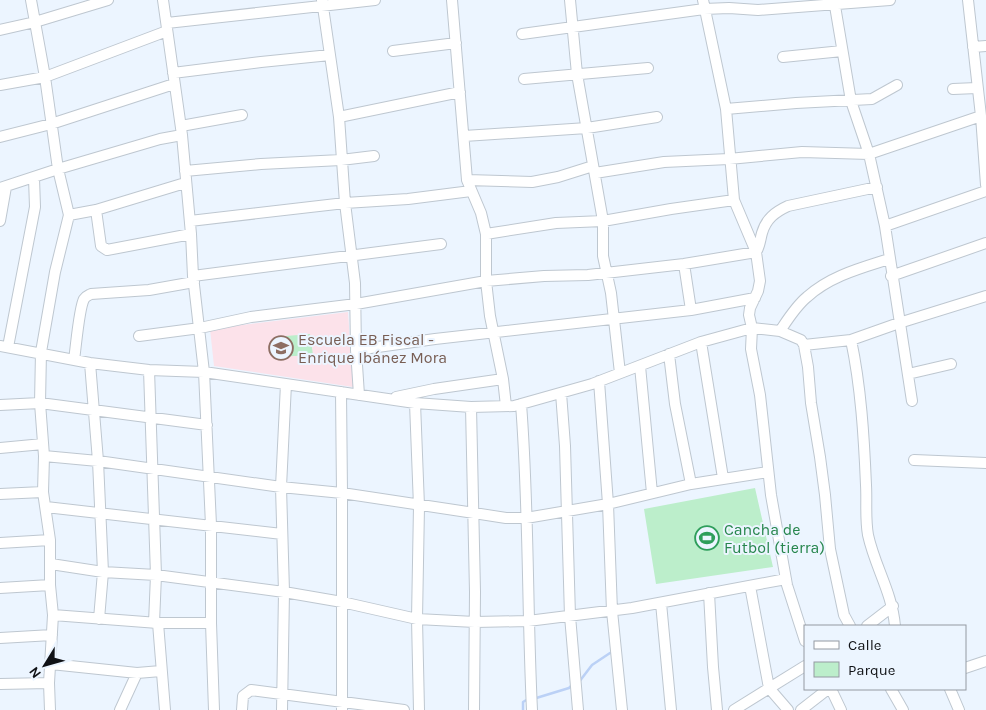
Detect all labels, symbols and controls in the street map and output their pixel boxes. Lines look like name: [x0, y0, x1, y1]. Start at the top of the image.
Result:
place label: Escuela EB Fiscal - Enrique Ibánez Mora: [298, 330, 447, 367]
school or university icon: Escuela EB Fiscal - Enrique Ibánez Mora: [268, 335, 294, 361]
place label: Cancha de Futbol (tierra): [724, 520, 825, 557]
sports icon: Cancha de Futbol (tierra): [694, 525, 720, 551]
legend: [804, 625, 966, 690]
text: Calle: [848, 636, 882, 654]
north arrow: [20, 640, 70, 690]
text: Parque: [848, 661, 896, 679]
text: N: [25, 663, 45, 682]

